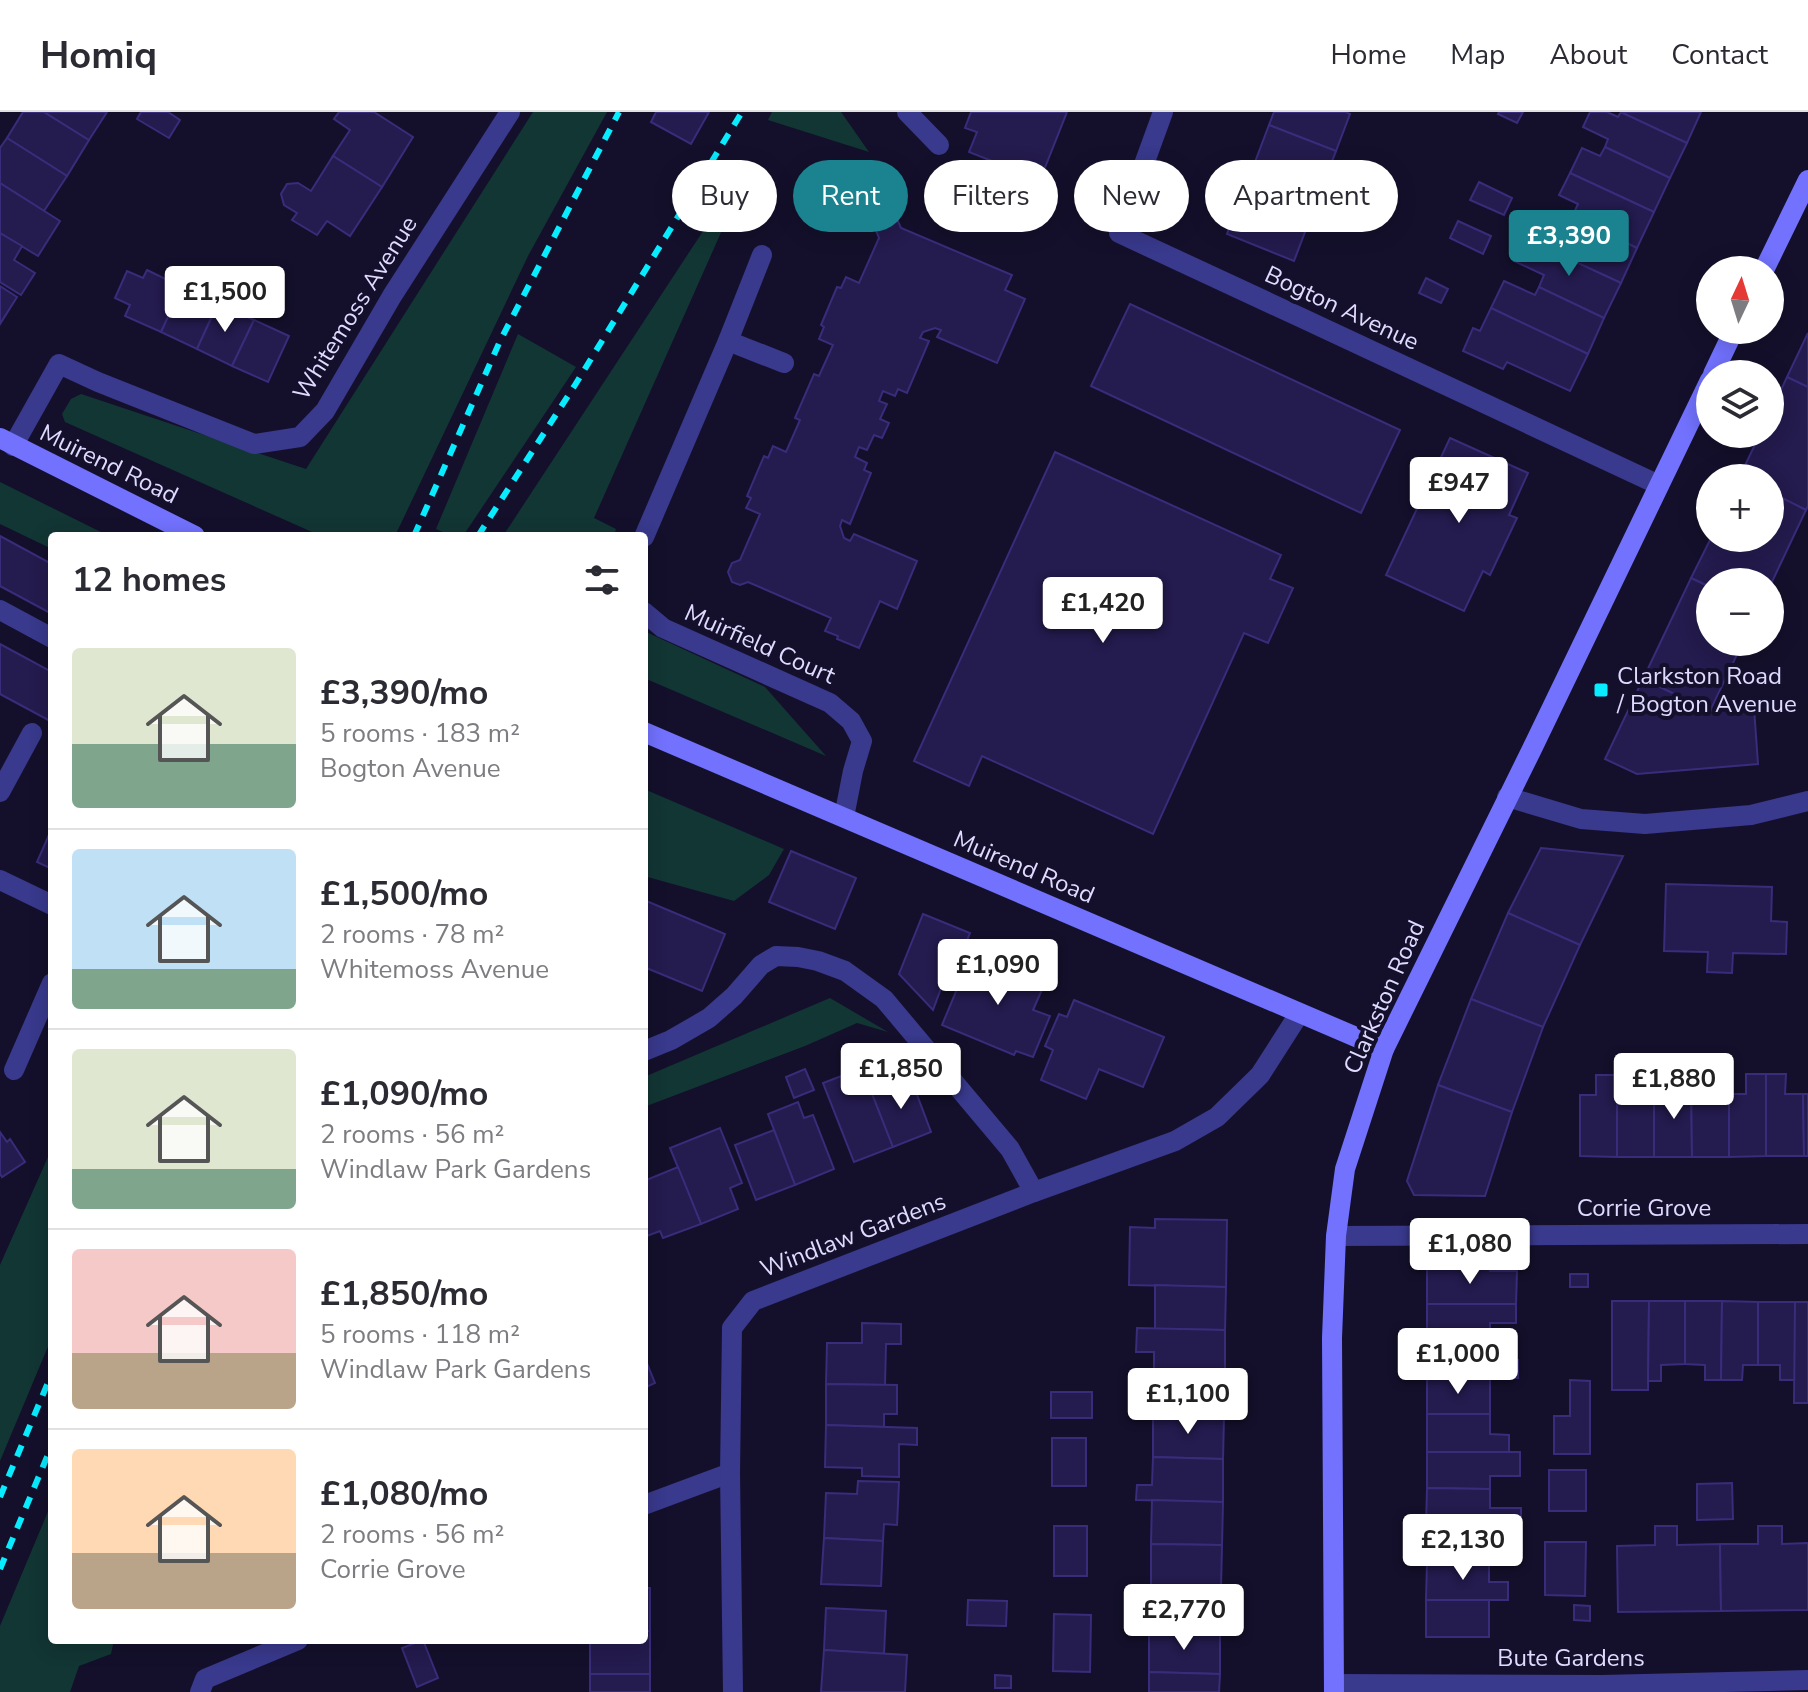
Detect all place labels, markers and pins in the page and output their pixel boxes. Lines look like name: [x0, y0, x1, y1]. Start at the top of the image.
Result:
pin: £3,390: [1504, 210, 1634, 278]
pin: £1,500: [160, 266, 290, 334]
pin: £947: [1412, 457, 1506, 525]
pin: £1,420: [1038, 577, 1168, 645]
place label: Clarkston Road / Bogton Avenue: [1616, 660, 1797, 720]
marker: Clarkston Road / Bogton Avenue: [1592, 681, 1610, 699]
pin: £1,090: [933, 939, 1063, 1007]
pin: £1,850: [836, 1043, 966, 1111]
pin: £1,880: [1609, 1053, 1739, 1121]
pin: £1,080: [1405, 1218, 1535, 1286]
pin: £1,000: [1393, 1328, 1523, 1396]
pin: £1,100: [1123, 1368, 1253, 1436]
pin: £2,130: [1398, 1514, 1528, 1582]
pin: £2,770: [1119, 1584, 1249, 1652]

